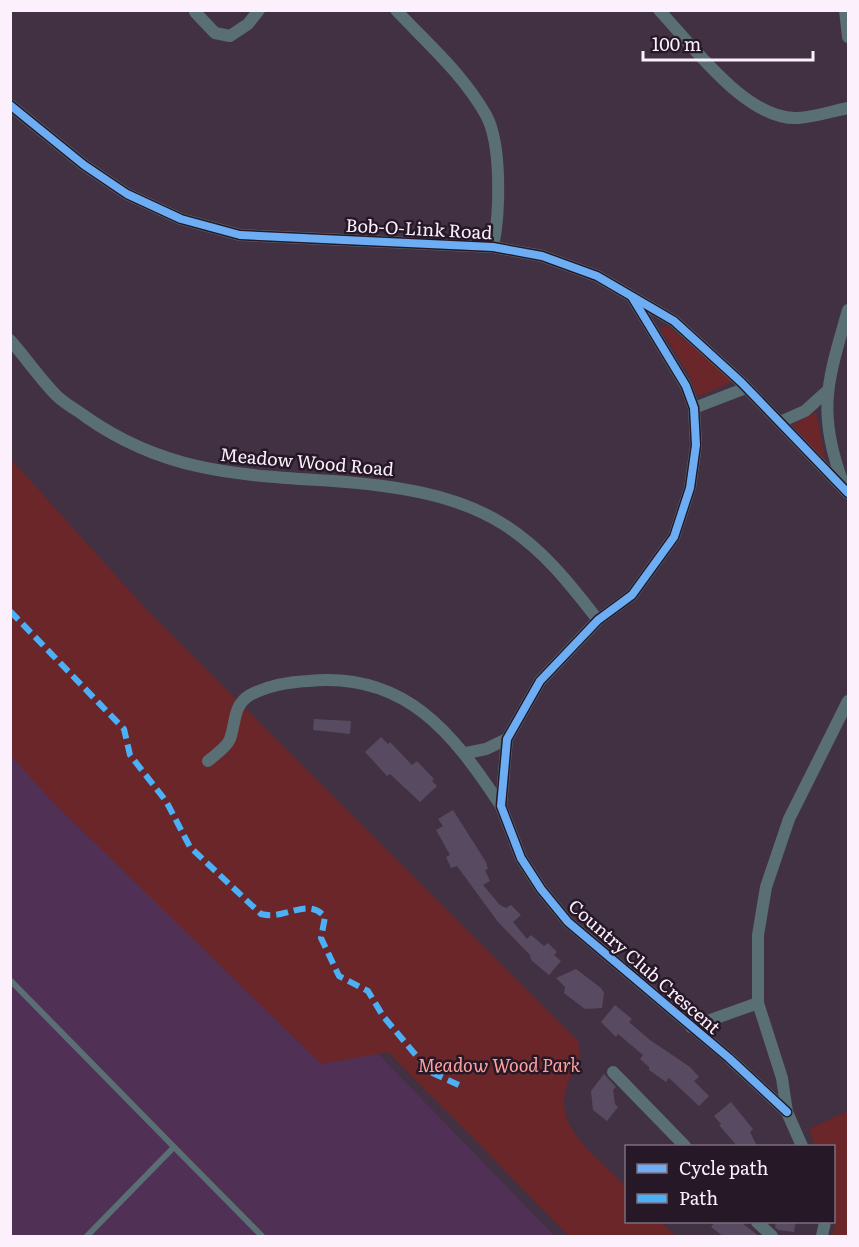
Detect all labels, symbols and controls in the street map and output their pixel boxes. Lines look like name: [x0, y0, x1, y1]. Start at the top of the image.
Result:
scale bar: [643, 24, 812, 62]
text: 100 m: [652, 30, 701, 57]
street label: Bob-O-Link Road: [345, 211, 493, 245]
street label: Meadow Wood Road: [219, 440, 395, 482]
street label: Country Club Crescent: [563, 892, 728, 1040]
park label: Meadow Wood Park: [418, 1051, 580, 1078]
legend: [625, 1145, 835, 1223]
text: Cycle path: [679, 1154, 768, 1181]
text: Path: [679, 1184, 718, 1211]

